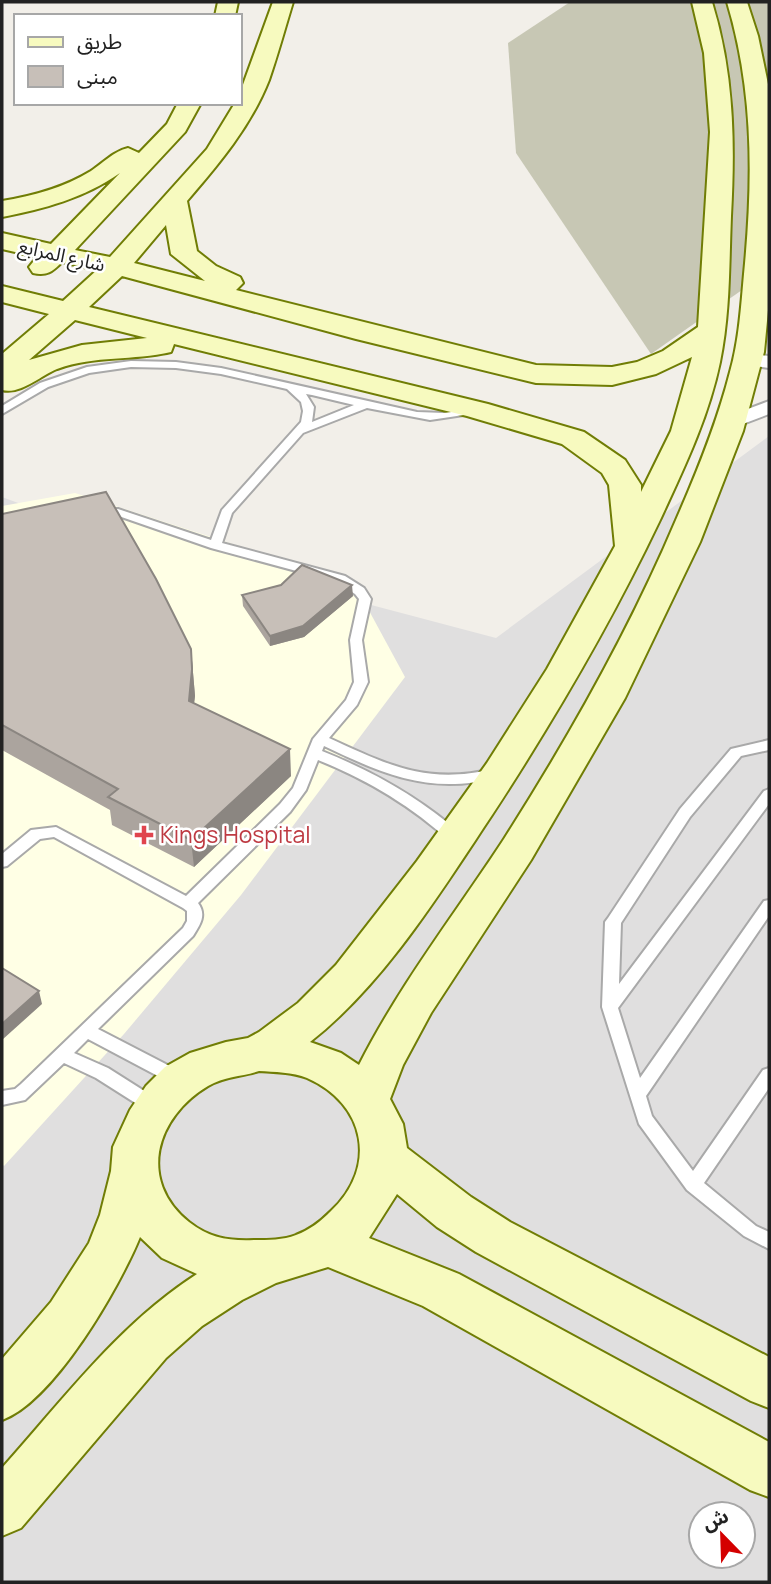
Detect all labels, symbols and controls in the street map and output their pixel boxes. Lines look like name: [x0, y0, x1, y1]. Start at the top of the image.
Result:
legend: [14, 14, 242, 105]
text: طريق: [77, 27, 122, 55]
text: مبنى: [77, 62, 118, 90]
street label: شارع المرابع: [16, 232, 108, 280]
place label: Kings Hospital: [160, 818, 311, 850]
marker: Kings Hospital: [134, 825, 154, 845]
north arrow: [687, 1500, 757, 1570]
text: ش: [698, 1502, 732, 1536]

